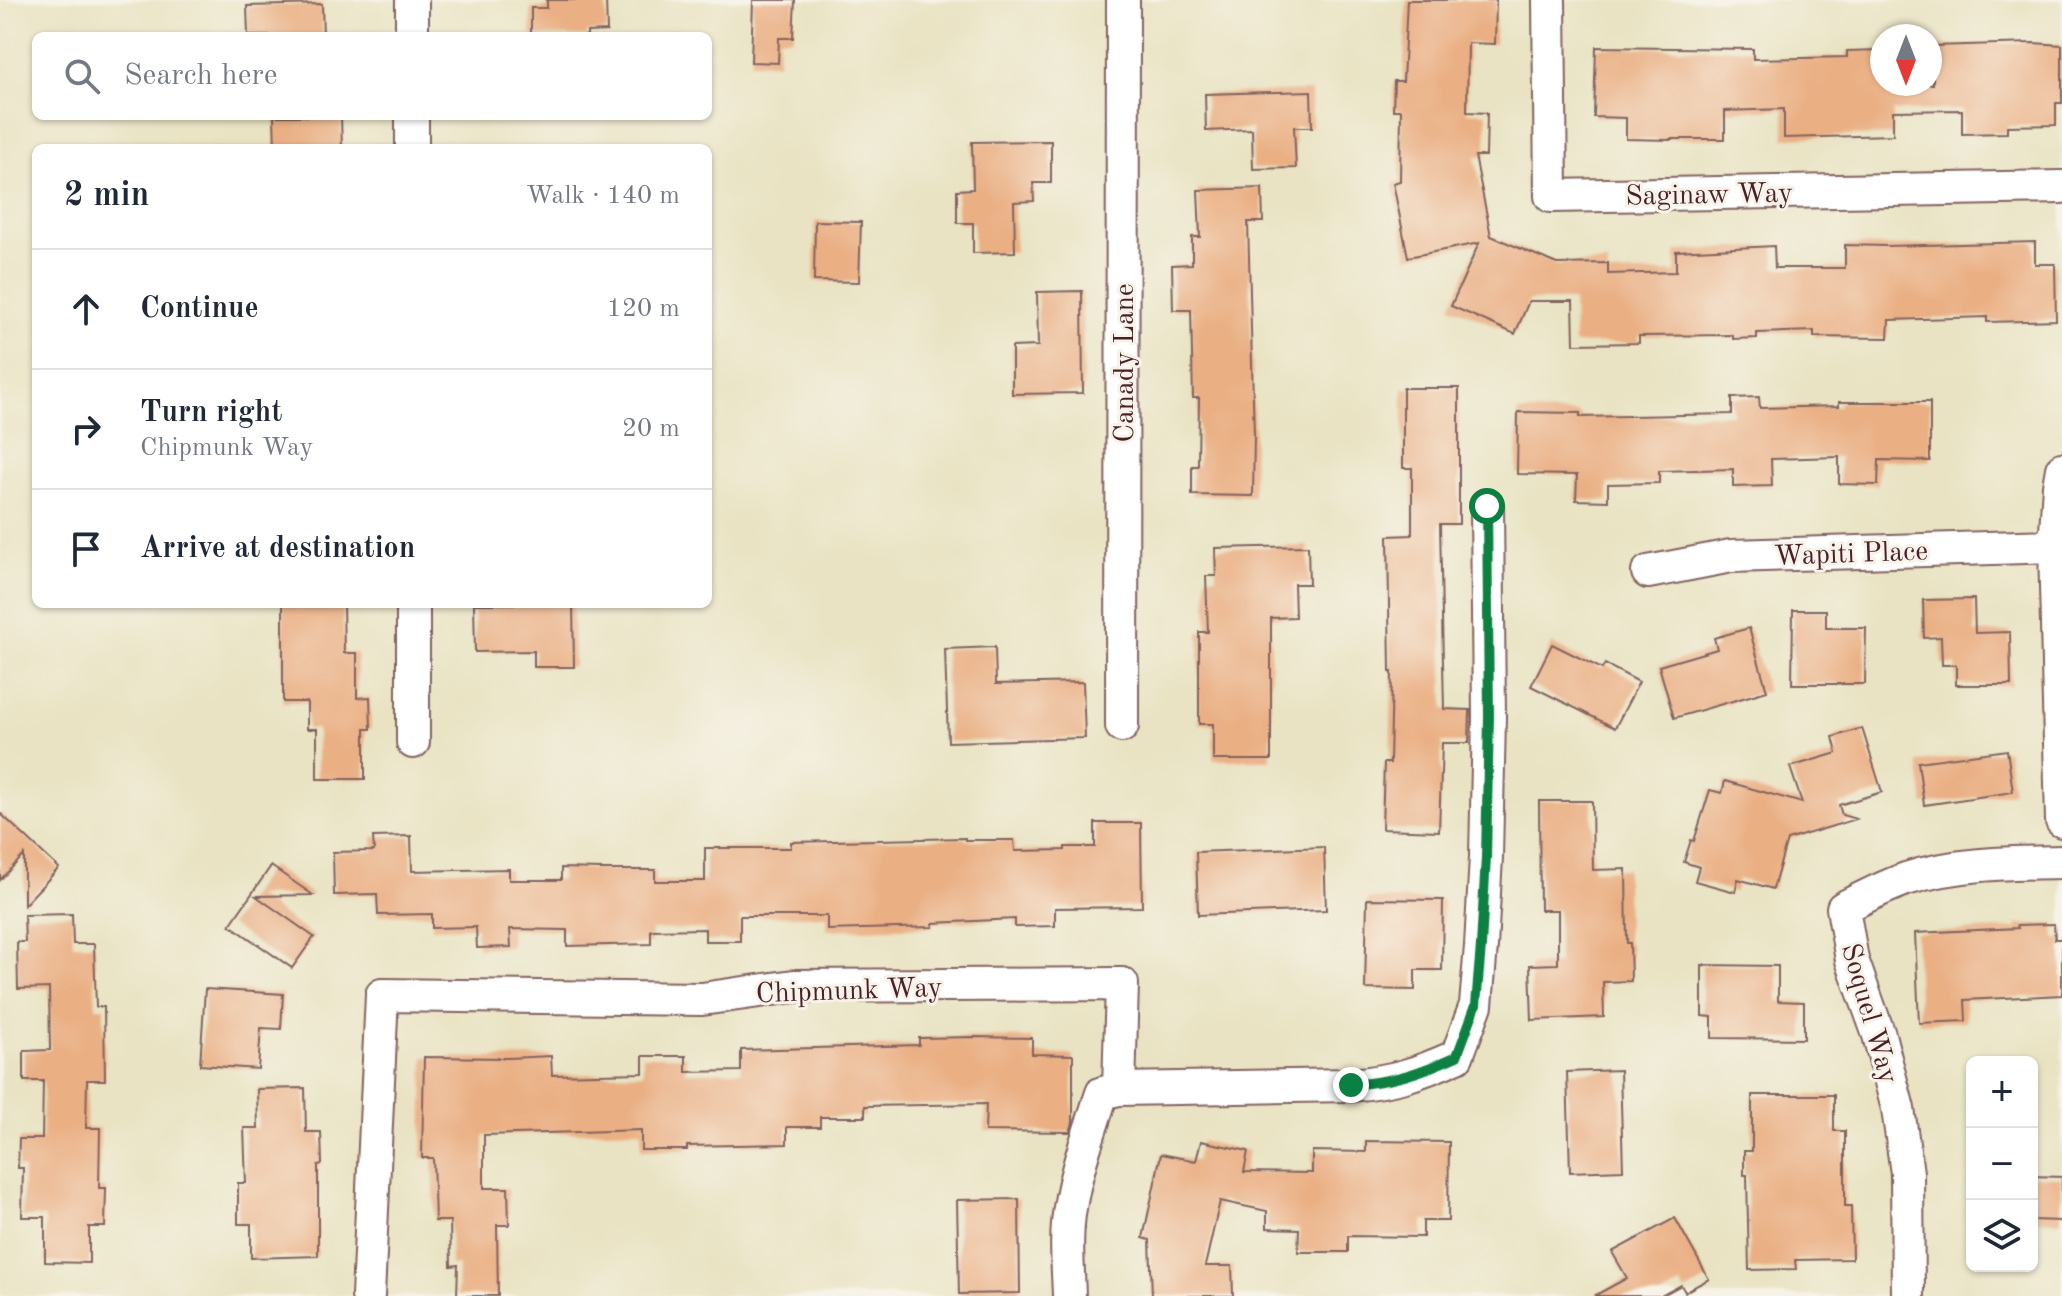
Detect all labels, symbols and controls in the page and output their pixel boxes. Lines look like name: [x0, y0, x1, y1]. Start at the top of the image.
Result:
north arrow: [1870, 24, 1942, 96]
search box: [32, 32, 712, 120]
icon: search: [60, 54, 104, 98]
text: Search here: [124, 61, 278, 91]
text: 2 min: [64, 179, 149, 213]
street label: Saginaw Way: [1625, 181, 1793, 211]
text: Walk · 140 m: [526, 183, 680, 209]
street label: Canady Lane: [1112, 283, 1140, 443]
icon: ahead: [64, 287, 108, 331]
text: Continue: [140, 294, 259, 324]
text: 120 m: [607, 296, 680, 322]
text: Turn right: [140, 398, 282, 428]
icon: right: [64, 407, 108, 451]
text: 20 m: [622, 416, 680, 442]
text: Chipmunk Way: [140, 435, 313, 461]
route start: [1469, 488, 1505, 524]
icon: arrive: [64, 527, 108, 571]
text: Arrive at destination: [140, 534, 415, 564]
street label: Wapiti Place: [1774, 538, 1929, 572]
street label: Soquel Way: [1835, 941, 1902, 1087]
street label: Chipmunk Way: [755, 975, 943, 1009]
map controls: [1966, 1056, 2038, 1272]
button: +: [1966, 1056, 2038, 1128]
route end: [1333, 1067, 1369, 1103]
button: −: [1966, 1128, 2038, 1200]
button: layers: [1966, 1200, 2038, 1272]

